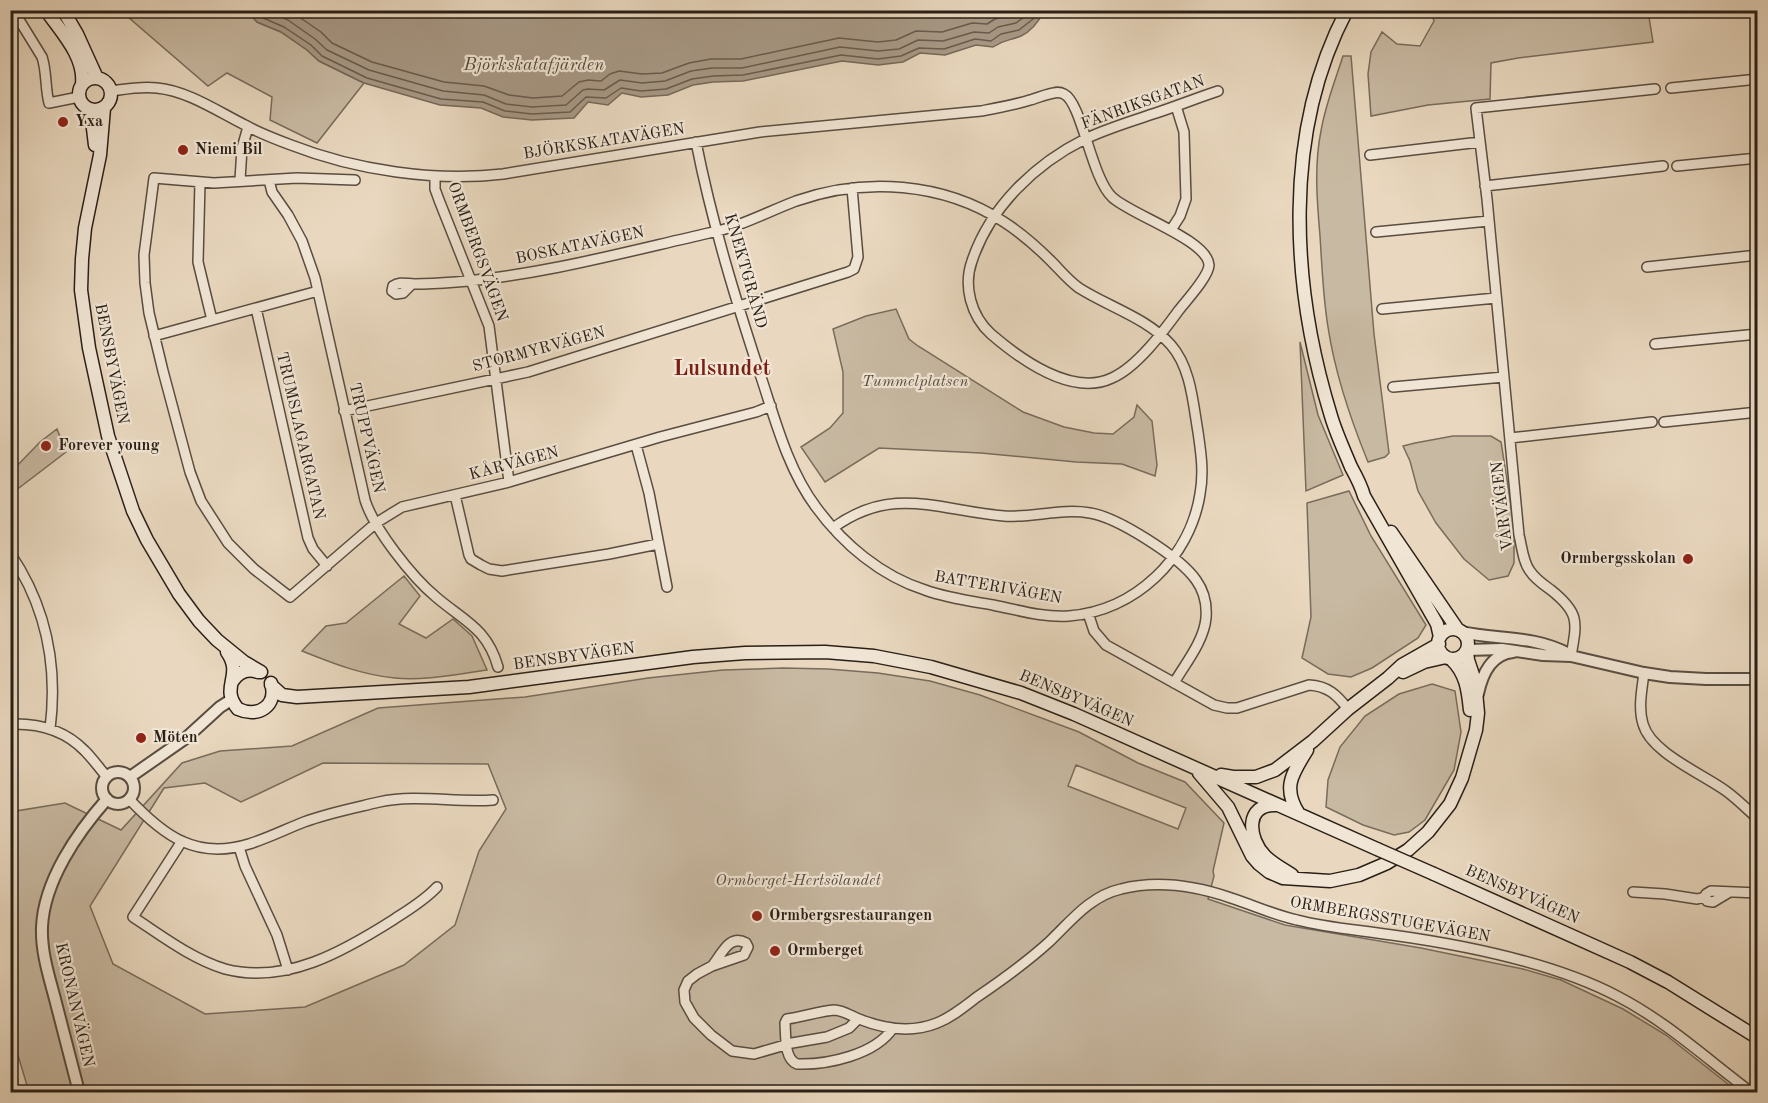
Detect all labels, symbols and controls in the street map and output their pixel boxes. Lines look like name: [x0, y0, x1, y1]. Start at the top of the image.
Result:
water label: Björkskatafjärden: [463, 56, 604, 74]
street label: FÄNRIKSGATAN: [1078, 69, 1207, 133]
place label: Yxa: [75, 114, 103, 130]
marker: Yxa: [56, 115, 70, 129]
street label: BJÖRKSKATAVÄGEN: [521, 117, 686, 163]
place label: Niemi Bil: [195, 142, 263, 158]
marker: Niemi Bil: [176, 143, 190, 157]
street label: ORMBERGSVÄGEN: [444, 179, 513, 324]
street label: KNEKTGRÄND: [721, 211, 773, 330]
street label: BOSKATAVÄGEN: [513, 221, 646, 267]
street label: BENSBYVÄGEN: [91, 301, 134, 426]
street label: STORMYRVÄGEN: [470, 321, 607, 375]
street label: TRUMSLAGARGATAN: [273, 351, 327, 521]
district label: Lulsundet: [673, 358, 771, 380]
park label: Tummelplatsen: [862, 374, 968, 390]
street label: TRUPPVÄGEN: [346, 380, 390, 495]
place label: Forever young: [58, 438, 160, 454]
marker: Forever young: [39, 439, 53, 453]
street label: KÅRVÄGEN: [466, 440, 561, 484]
street label: VÅRVÄGEN: [1485, 460, 1516, 552]
place label: Ormbergsskolan: [1560, 551, 1676, 567]
marker: Ormbergsskolan: [1681, 552, 1695, 566]
street label: BATTERIVÄGEN: [933, 565, 1064, 607]
street label: BENSBYVÄGEN: [512, 637, 636, 673]
street label: BENSBYVÄGEN: [1016, 664, 1137, 730]
place label: Möten: [153, 730, 198, 746]
marker: Möten: [134, 731, 148, 745]
street label: BENSBYVÄGEN: [1463, 859, 1583, 927]
park label: Ormberget-Hertsölandet: [715, 873, 882, 889]
street label: ORMBERGSSTUGEVÄGEN: [1288, 891, 1492, 946]
place label: Ormbergsrestaurangen: [769, 908, 932, 924]
marker: Ormbergsrestaurangen: [750, 909, 764, 923]
street label: KRONANVÄGEN: [52, 940, 100, 1069]
place label: Ormberget: [787, 943, 863, 959]
marker: Ormberget: [768, 944, 782, 958]

